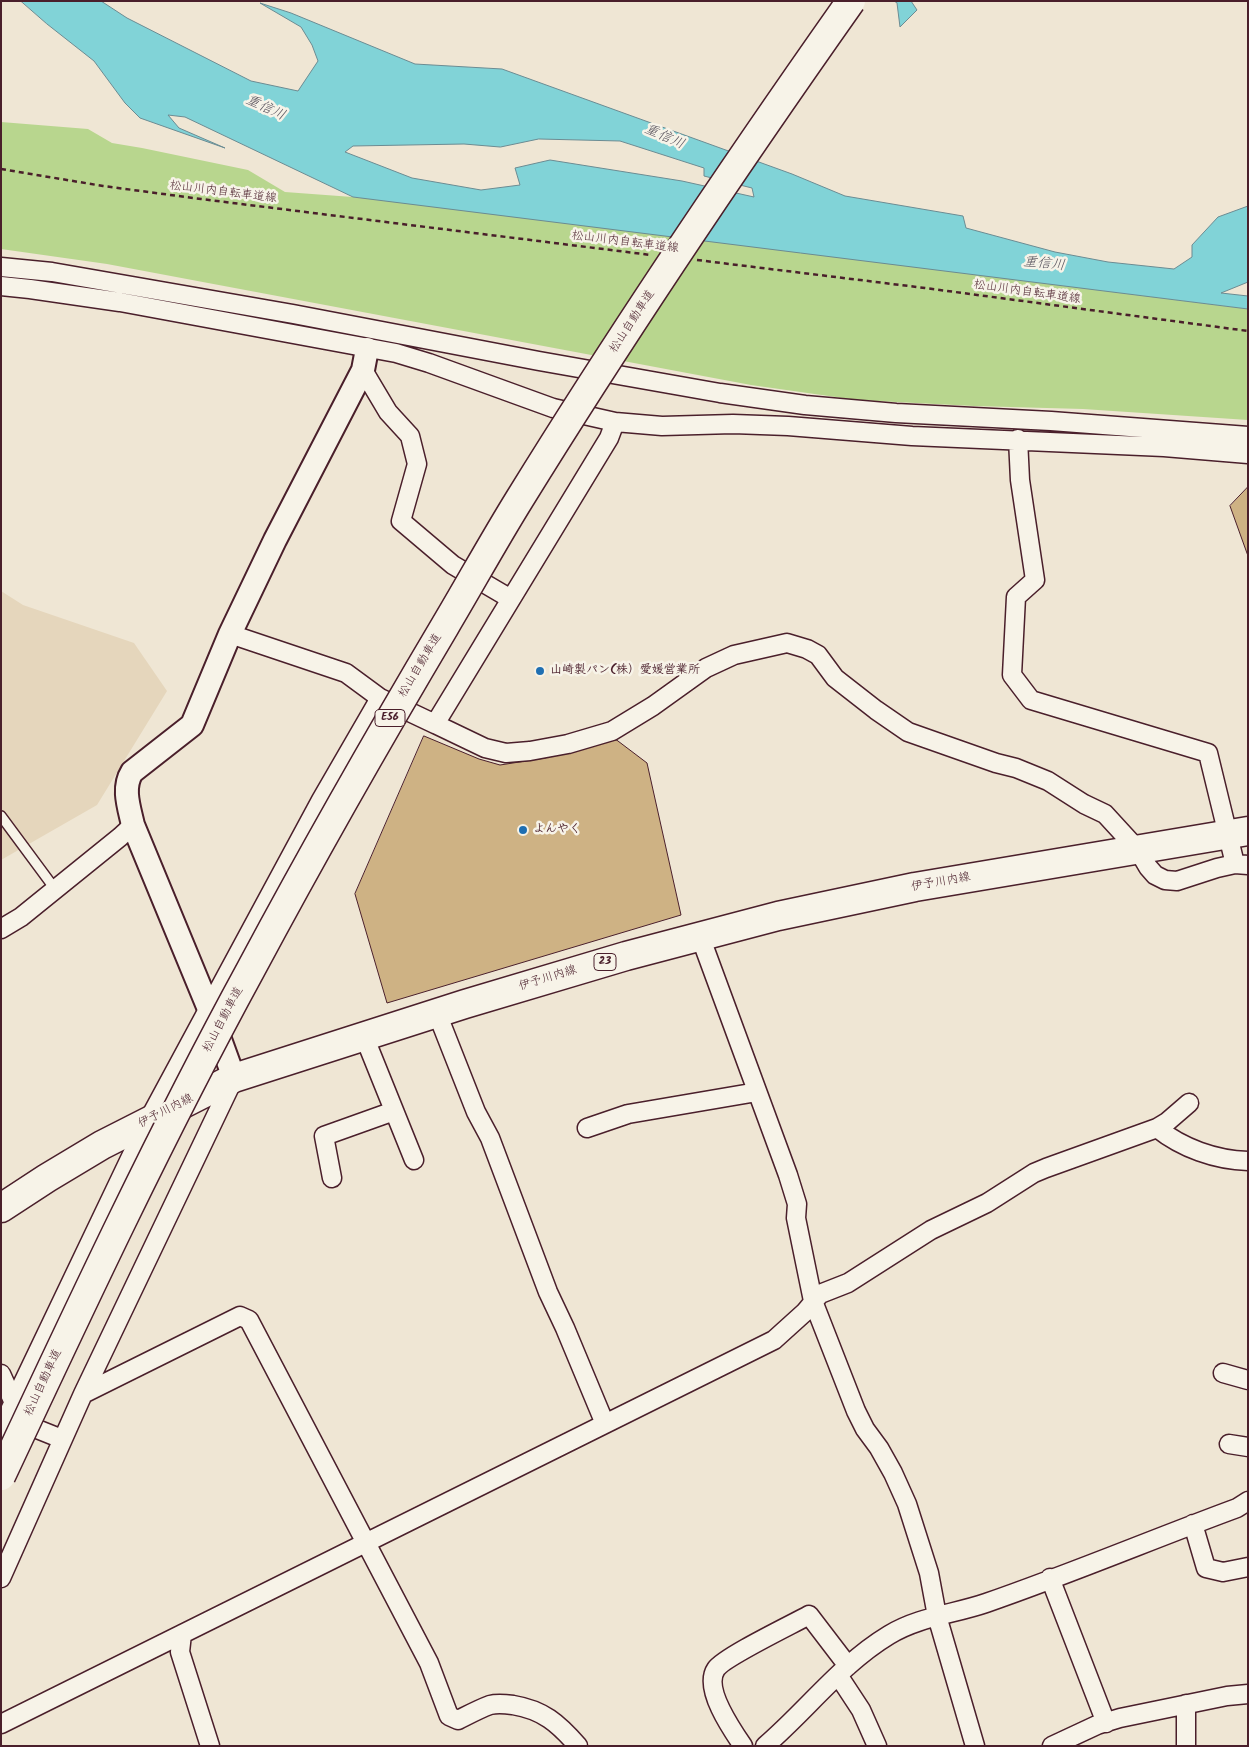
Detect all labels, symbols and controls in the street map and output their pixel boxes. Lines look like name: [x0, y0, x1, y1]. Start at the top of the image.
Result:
water label: 重信川: [242, 93, 288, 125]
water label: 重信川: [641, 122, 687, 154]
street label: 松山川内自転車道線: [169, 179, 277, 207]
street label: 松山川内自転車道線: [571, 229, 679, 257]
water label: 重信川: [1022, 254, 1066, 276]
street label: 松山川内自転車道線: [973, 278, 1081, 308]
street label: 松山自動車道: [607, 288, 659, 356]
street label: 松山自動車道: [396, 631, 446, 701]
place label: 山崎製パン(株）愛媛営業所: [550, 664, 700, 678]
marker: 山崎製パン(株）愛媛営業所: [534, 665, 546, 677]
road number: E56: [375, 710, 405, 726]
place label: よんやく: [533, 823, 581, 837]
marker: よんやく: [517, 824, 529, 836]
street label: 伊予川内線: [910, 871, 972, 895]
road number: 23: [594, 954, 616, 970]
street label: 伊予川内線: [517, 963, 579, 995]
street label: 松山自動車道: [201, 985, 247, 1055]
street label: 伊予川内線: [136, 1092, 196, 1132]
street label: 松山自動車道: [22, 1347, 66, 1419]

